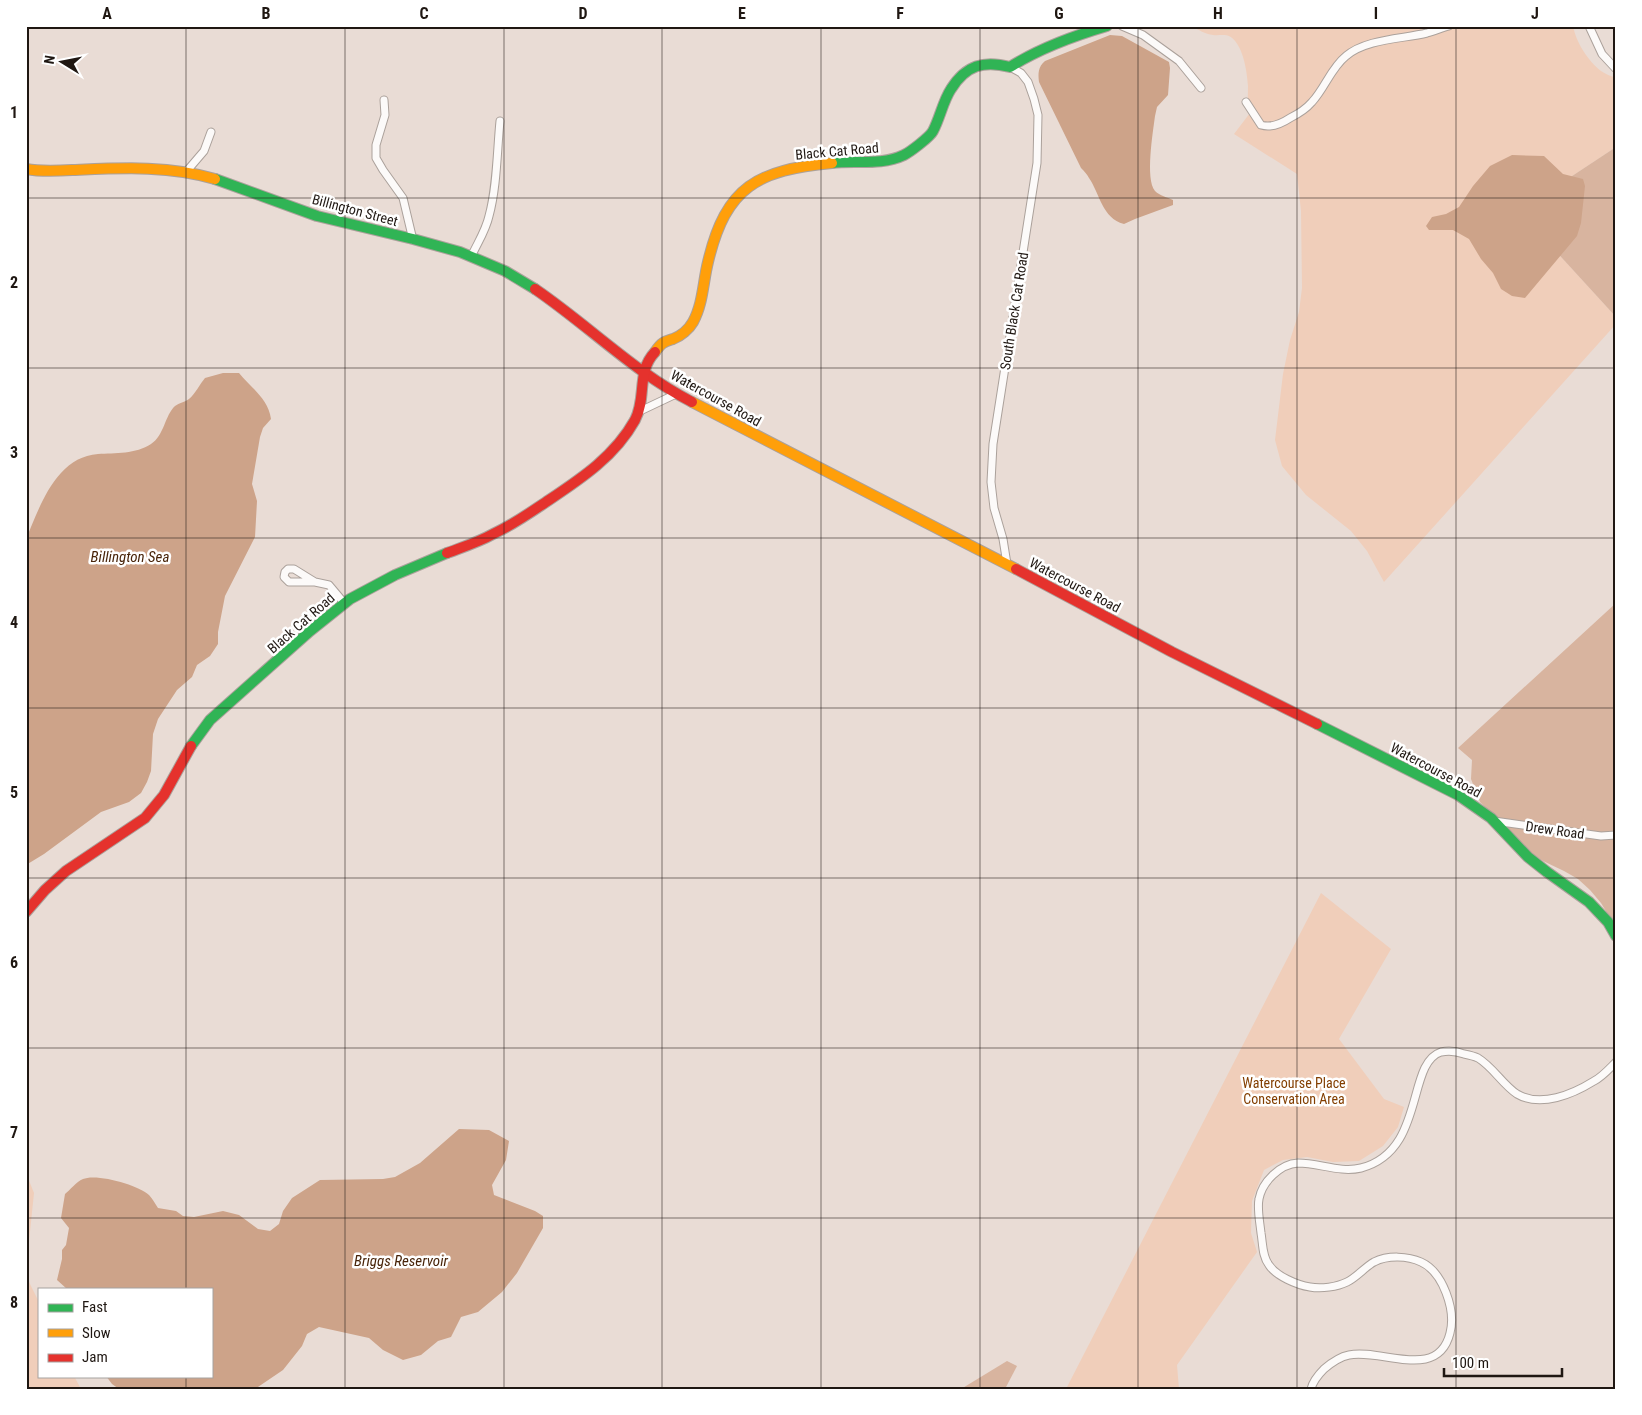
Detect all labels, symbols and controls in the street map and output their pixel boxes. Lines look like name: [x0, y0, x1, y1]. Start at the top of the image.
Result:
text: A: [102, 4, 112, 23]
text: B: [262, 4, 271, 23]
text: C: [419, 4, 429, 23]
text: D: [578, 4, 588, 23]
text: E: [738, 4, 746, 23]
text: F: [896, 4, 904, 23]
text: G: [1054, 4, 1064, 23]
text: H: [1213, 4, 1223, 23]
text: I: [1374, 4, 1378, 23]
text: J: [1531, 4, 1539, 23]
north arrow: [38, 38, 88, 88]
text: N: [41, 54, 58, 65]
text: 1: [10, 103, 18, 122]
street label: Black Cat Road: [795, 139, 879, 163]
street label: Billington Street: [310, 191, 400, 229]
street label: South Black Cat Road: [997, 251, 1031, 371]
text: 2: [10, 273, 18, 292]
street label: Watercourse Road: [668, 367, 764, 429]
text: 3: [10, 443, 18, 462]
water label: Billington Sea: [91, 548, 169, 566]
street label: Watercourse Road: [1027, 554, 1123, 616]
street label: Black Cat Road: [264, 590, 338, 656]
text: 4: [10, 613, 18, 632]
street label: Watercourse Road: [1388, 739, 1484, 801]
text: 5: [10, 783, 18, 802]
street label: Drew Road: [1525, 818, 1585, 842]
text: 6: [10, 953, 18, 972]
park label: Watercourse Place Conservation Area: [1242, 1075, 1346, 1107]
text: 7: [10, 1123, 18, 1142]
water label: Briggs Reservoir: [354, 1252, 448, 1270]
legend: [38, 1288, 212, 1378]
text: 8: [10, 1293, 18, 1312]
text: Fast: [82, 1298, 107, 1316]
text: Slow: [82, 1324, 111, 1342]
scale bar: [1444, 1345, 1562, 1377]
text: Jam: [82, 1348, 108, 1366]
text: 100 m: [1452, 1354, 1489, 1372]

